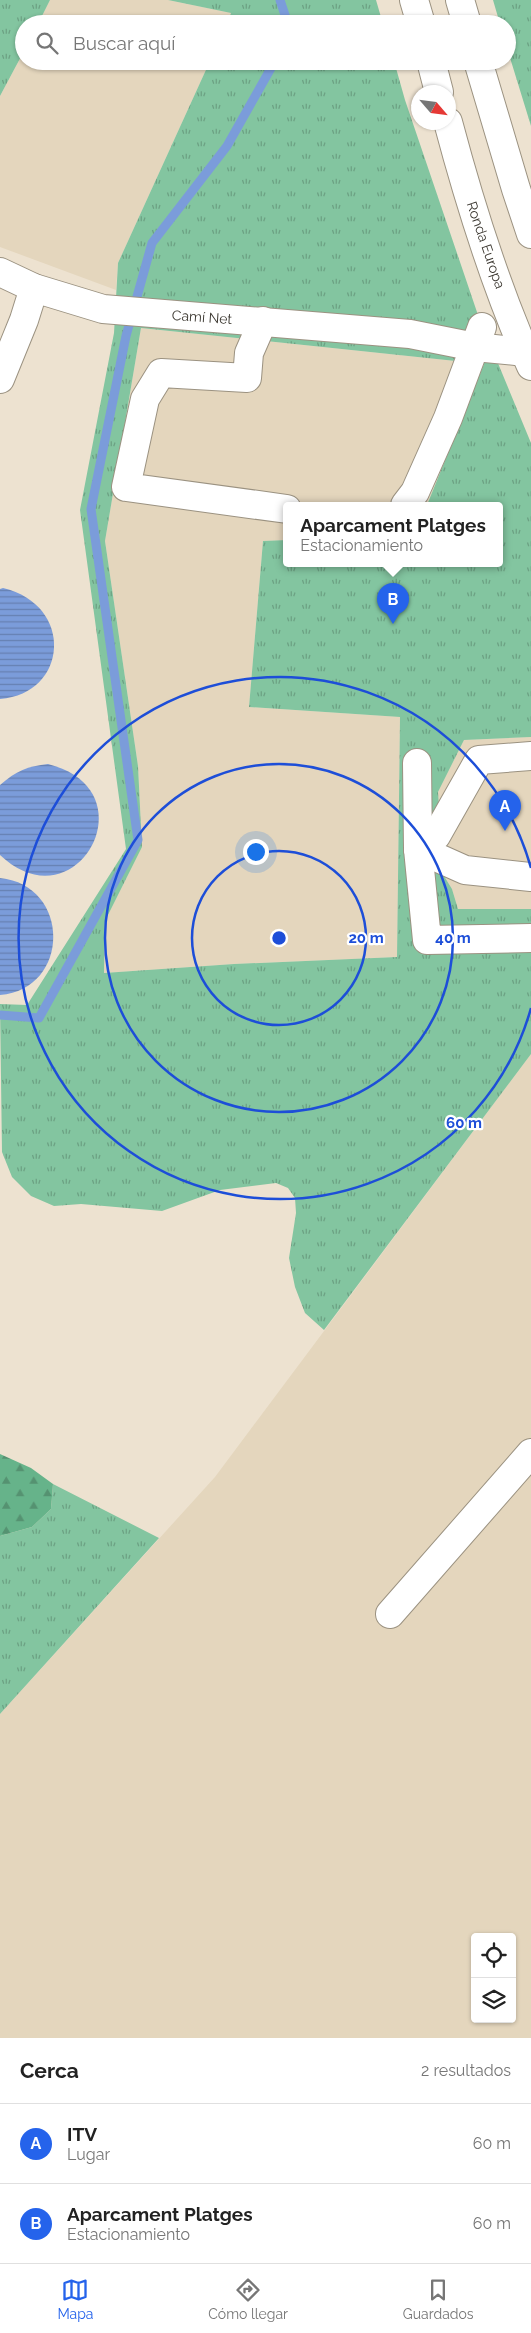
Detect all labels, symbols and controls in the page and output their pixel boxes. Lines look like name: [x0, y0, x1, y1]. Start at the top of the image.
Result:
search box: [15, 15, 516, 70]
icon: search: [33, 29, 61, 57]
text: Buscar aquí: [73, 32, 175, 54]
north arrow: [411, 85, 456, 130]
street label: Ronda Europa: [464, 199, 508, 291]
street label: Camí Net: [171, 307, 233, 327]
popup: [283, 502, 503, 567]
text: Aparcament Platges: [300, 514, 486, 536]
text: Estacionamiento: [300, 536, 423, 555]
pin: B: [377, 583, 409, 624]
pin: A: [489, 790, 521, 831]
your location: [243, 839, 269, 865]
centre of rings: [270, 929, 288, 947]
text: 20 m: [348, 929, 384, 947]
text: 40 m: [435, 929, 471, 947]
text: 60 m: [446, 1114, 482, 1132]
map controls: [471, 1933, 516, 2023]
button: locate: [471, 1933, 516, 1978]
button: layers: [471, 1978, 516, 2023]
text: Cerca: [20, 2058, 79, 2083]
text: 2 resultados: [421, 2061, 511, 2080]
text: ITV: [67, 2123, 97, 2145]
text: A: [31, 2134, 41, 2153]
text: 60 m: [473, 2134, 511, 2153]
text: Lugar: [67, 2145, 110, 2164]
text: Aparcament Platges: [67, 2203, 253, 2225]
text: B: [31, 2214, 41, 2233]
text: 60 m: [473, 2214, 511, 2233]
text: Estacionamiento: [67, 2225, 190, 2244]
tab: Mapa: [57, 2276, 93, 2322]
tab: Cómo llegar: [208, 2276, 288, 2322]
tab: Guardados: [403, 2276, 474, 2322]

